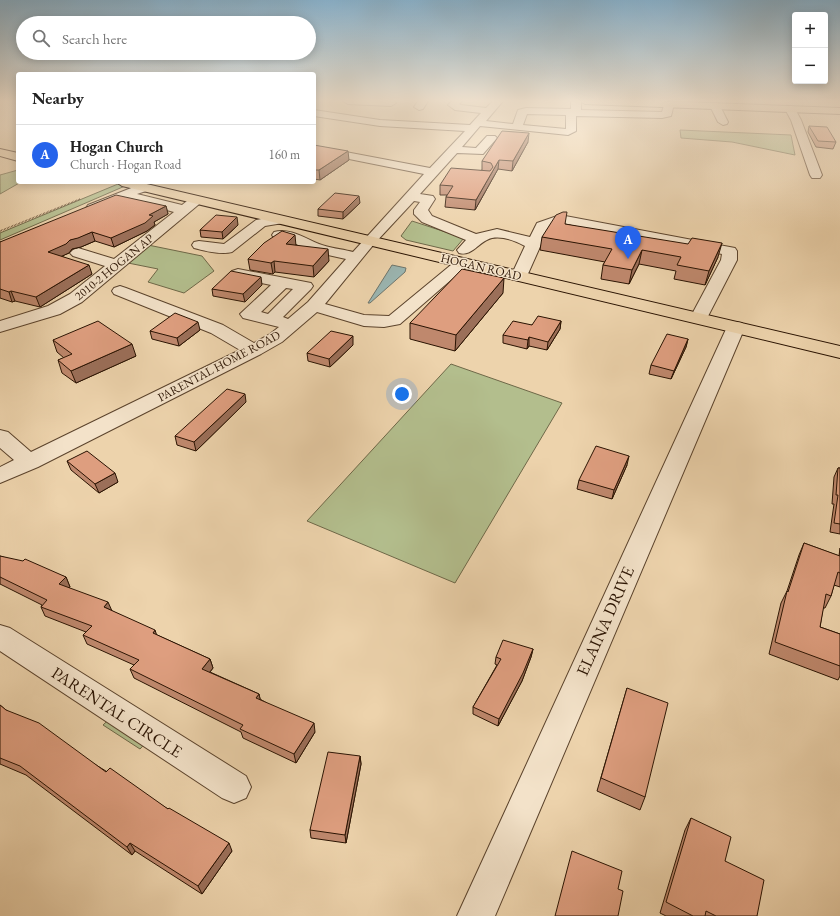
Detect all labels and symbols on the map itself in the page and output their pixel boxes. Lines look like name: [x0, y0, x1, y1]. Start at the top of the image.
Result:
pin: A: [615, 226, 641, 259]
street label: 2010-2 HOGAN AP: [71, 230, 157, 304]
street label: HOGAN ROAD: [439, 250, 523, 284]
street label: PARENTAL HOME ROAD: [155, 327, 283, 405]
your location: [392, 384, 412, 404]
street label: ELAINA DRIVE: [571, 563, 639, 679]
street label: PARENTAL CIRCLE: [48, 662, 187, 763]

